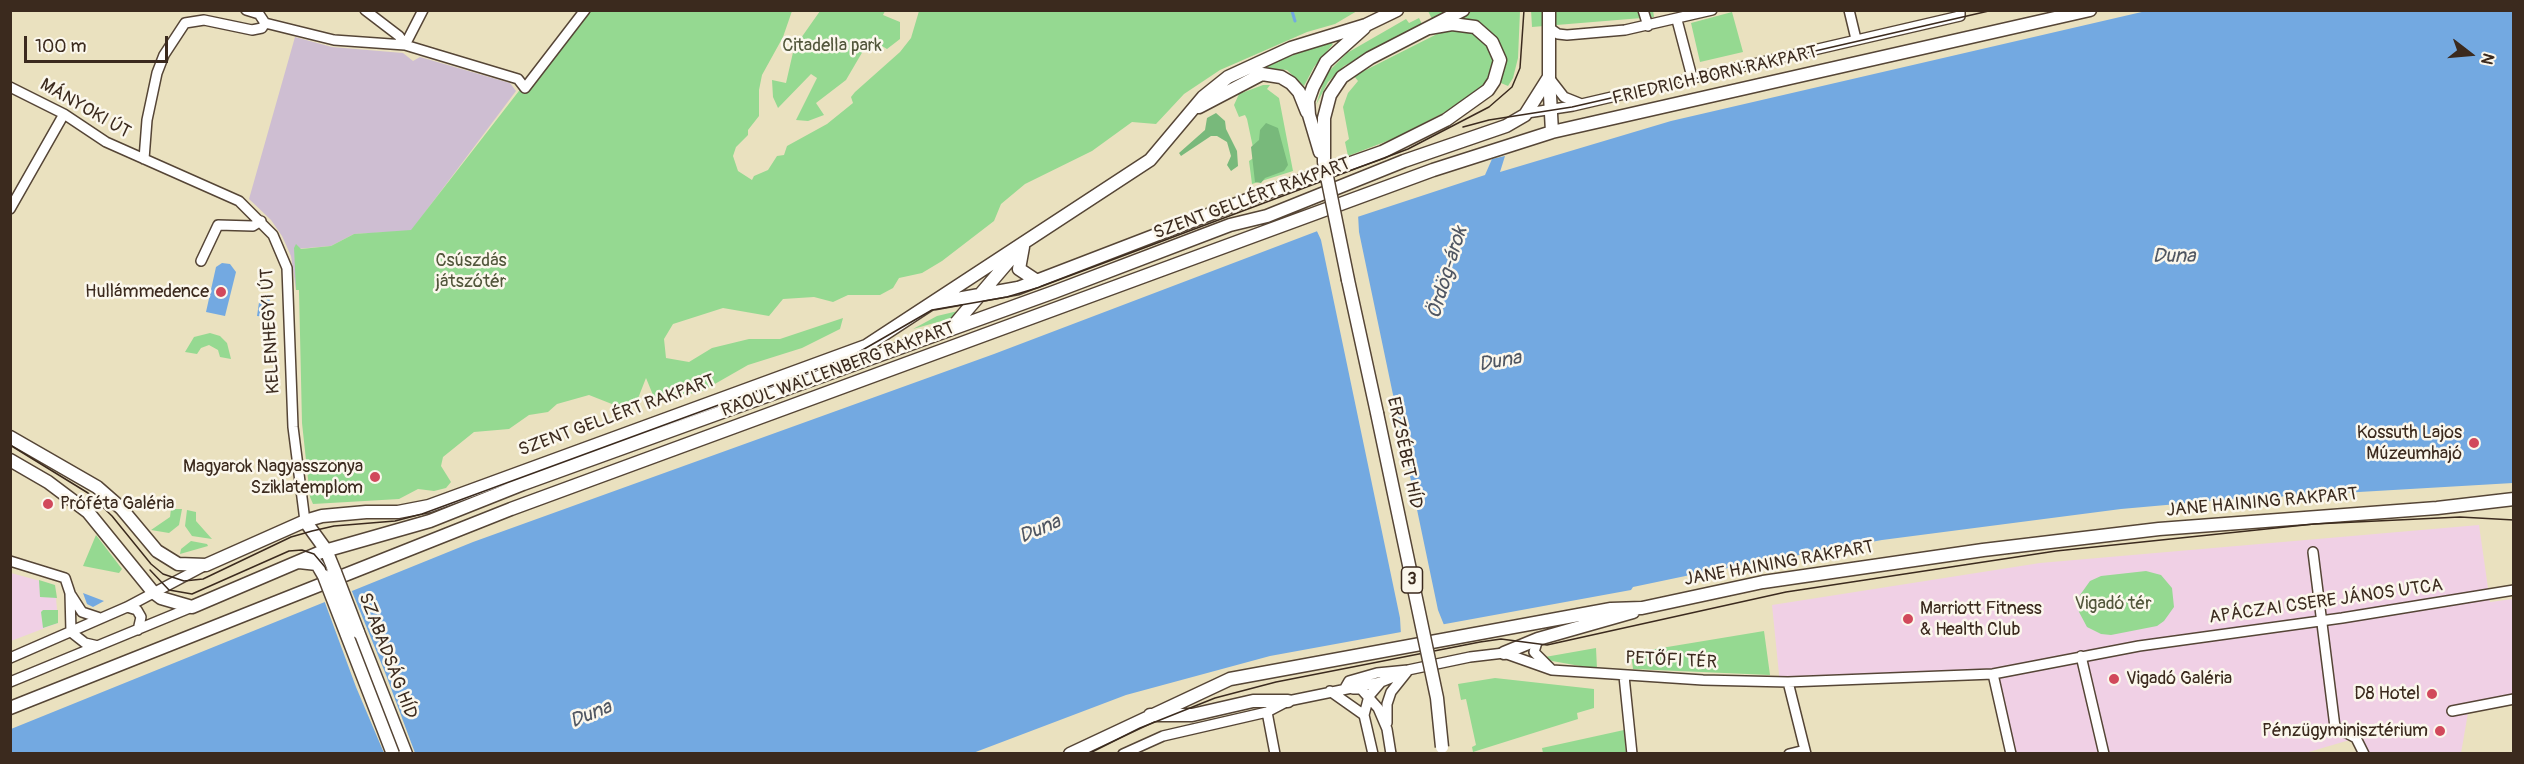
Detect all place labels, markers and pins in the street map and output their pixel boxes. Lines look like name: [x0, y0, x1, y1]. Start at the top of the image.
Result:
place label: Hullámmedence: [85, 281, 209, 303]
marker: Hullámmedence: [214, 285, 228, 299]
place label: Kossuth Lajos Múzeumhajó: [2357, 422, 2462, 464]
marker: Kossuth Lajos Múzeumhajó: [2467, 436, 2481, 450]
place label: Magyarok Nagyasszonya Sziklatemplom: [183, 456, 363, 498]
marker: Magyarok Nagyasszonya Sziklatemplom: [368, 470, 382, 484]
place label: Próféta Galéria: [60, 493, 174, 515]
marker: Próféta Galéria: [41, 497, 55, 511]
place label: Marriott Fitness & Health Club: [1920, 598, 2042, 640]
marker: Marriott Fitness & Health Club: [1901, 612, 1915, 626]
place label: Vigadó Galéria: [2126, 668, 2232, 690]
marker: Vigadó Galéria: [2107, 672, 2121, 686]
place label: D8 Hotel: [2354, 683, 2420, 705]
marker: D8 Hotel: [2425, 687, 2439, 701]
place label: Pénzügyminisztérium: [2262, 720, 2428, 742]
marker: Pénzügyminisztérium: [2433, 724, 2447, 738]

